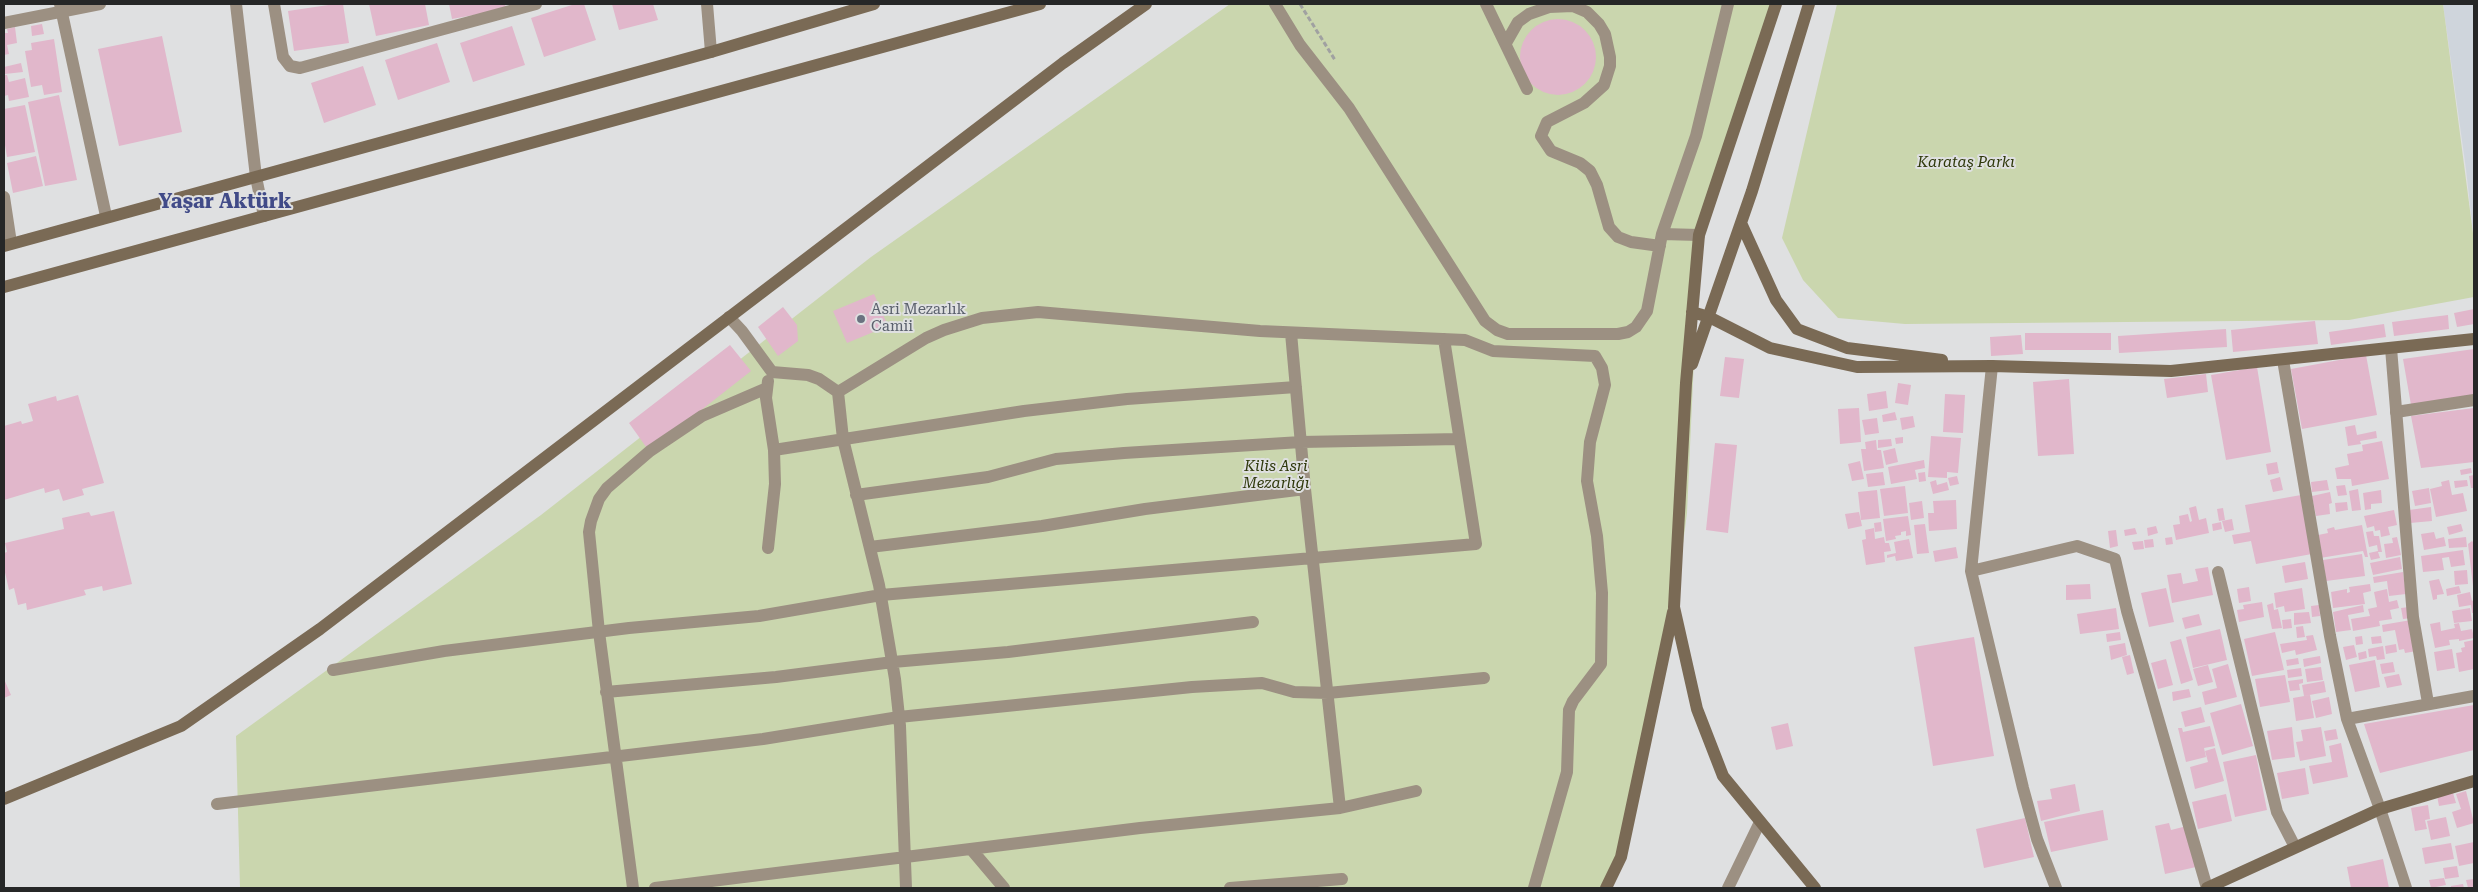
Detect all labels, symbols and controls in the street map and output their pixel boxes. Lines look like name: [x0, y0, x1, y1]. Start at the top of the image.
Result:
park label: Karataş Parkı: [1917, 154, 2015, 172]
district label: Yaşar Aktürk: [159, 190, 291, 214]
place label: Asri Mezarlık Camii: [871, 301, 966, 336]
marker: Asri Mezarlık Camii: [855, 313, 867, 325]
park label: Kilis Asri Mezarlığı: [1243, 458, 1309, 493]

